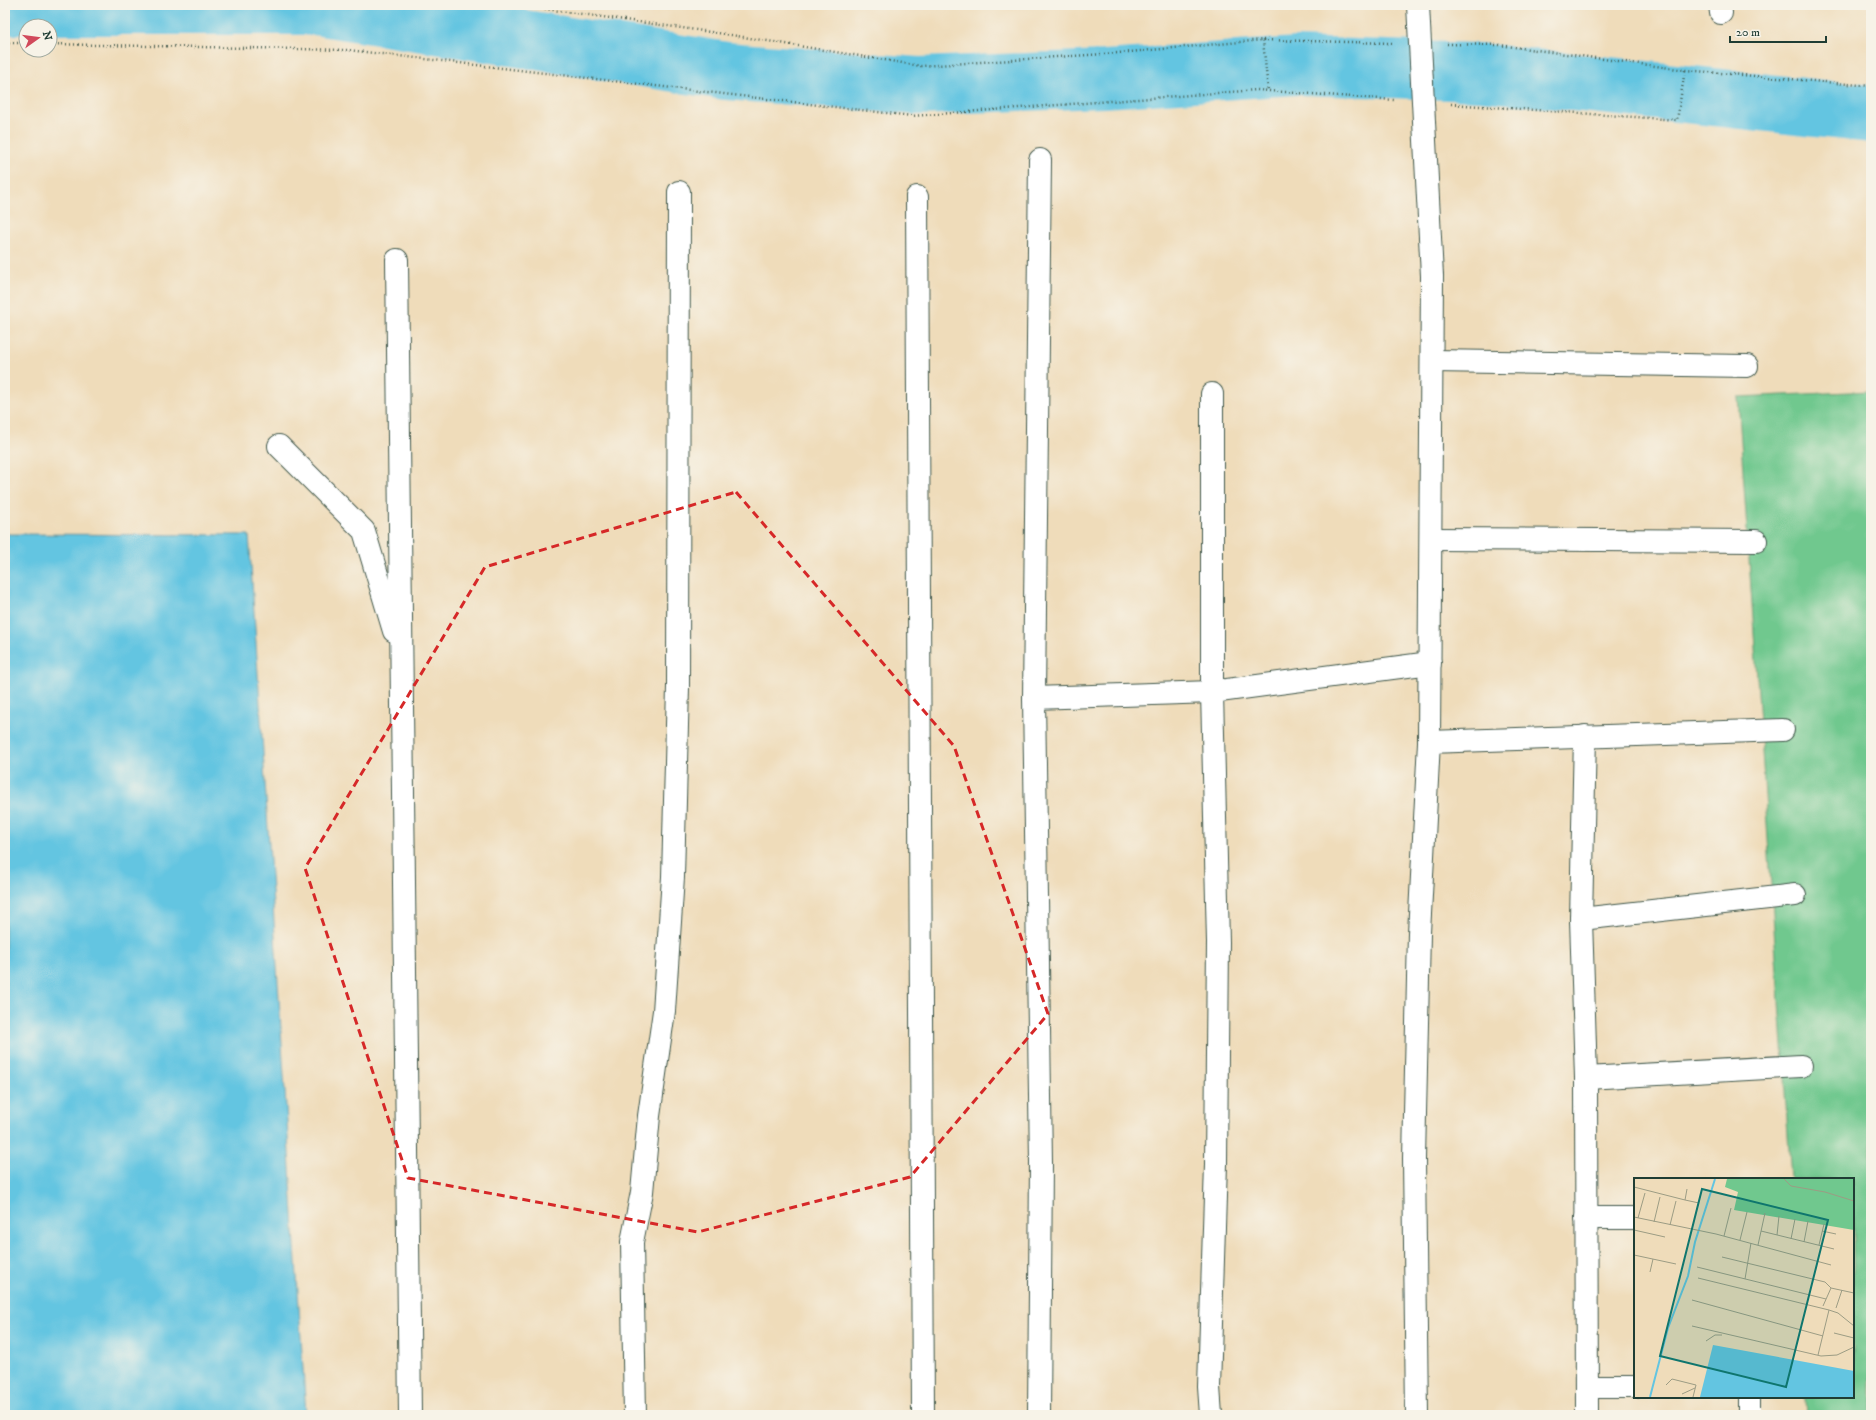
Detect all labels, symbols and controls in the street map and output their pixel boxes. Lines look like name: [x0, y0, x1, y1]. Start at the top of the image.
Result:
north arrow: [18, 18, 58, 58]
scale bar: [1730, 18, 1826, 44]
text: 20 m: [1736, 25, 1760, 40]
text: N: [39, 30, 55, 42]
inset map: [1634, 1178, 1854, 1398]

